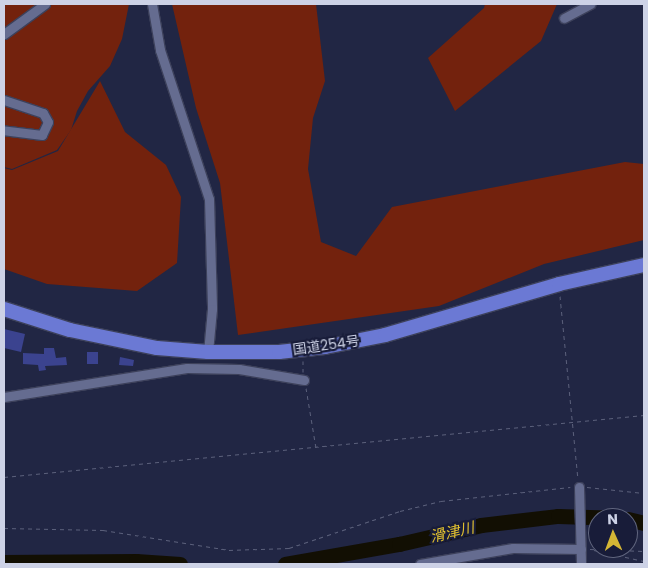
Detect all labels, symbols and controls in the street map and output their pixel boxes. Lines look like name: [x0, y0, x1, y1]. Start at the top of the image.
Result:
street label: 国道254号: [291, 332, 361, 358]
north arrow: [588, 508, 638, 558]
text: N: [607, 509, 618, 529]
water label: 滑津川: [428, 518, 476, 546]

